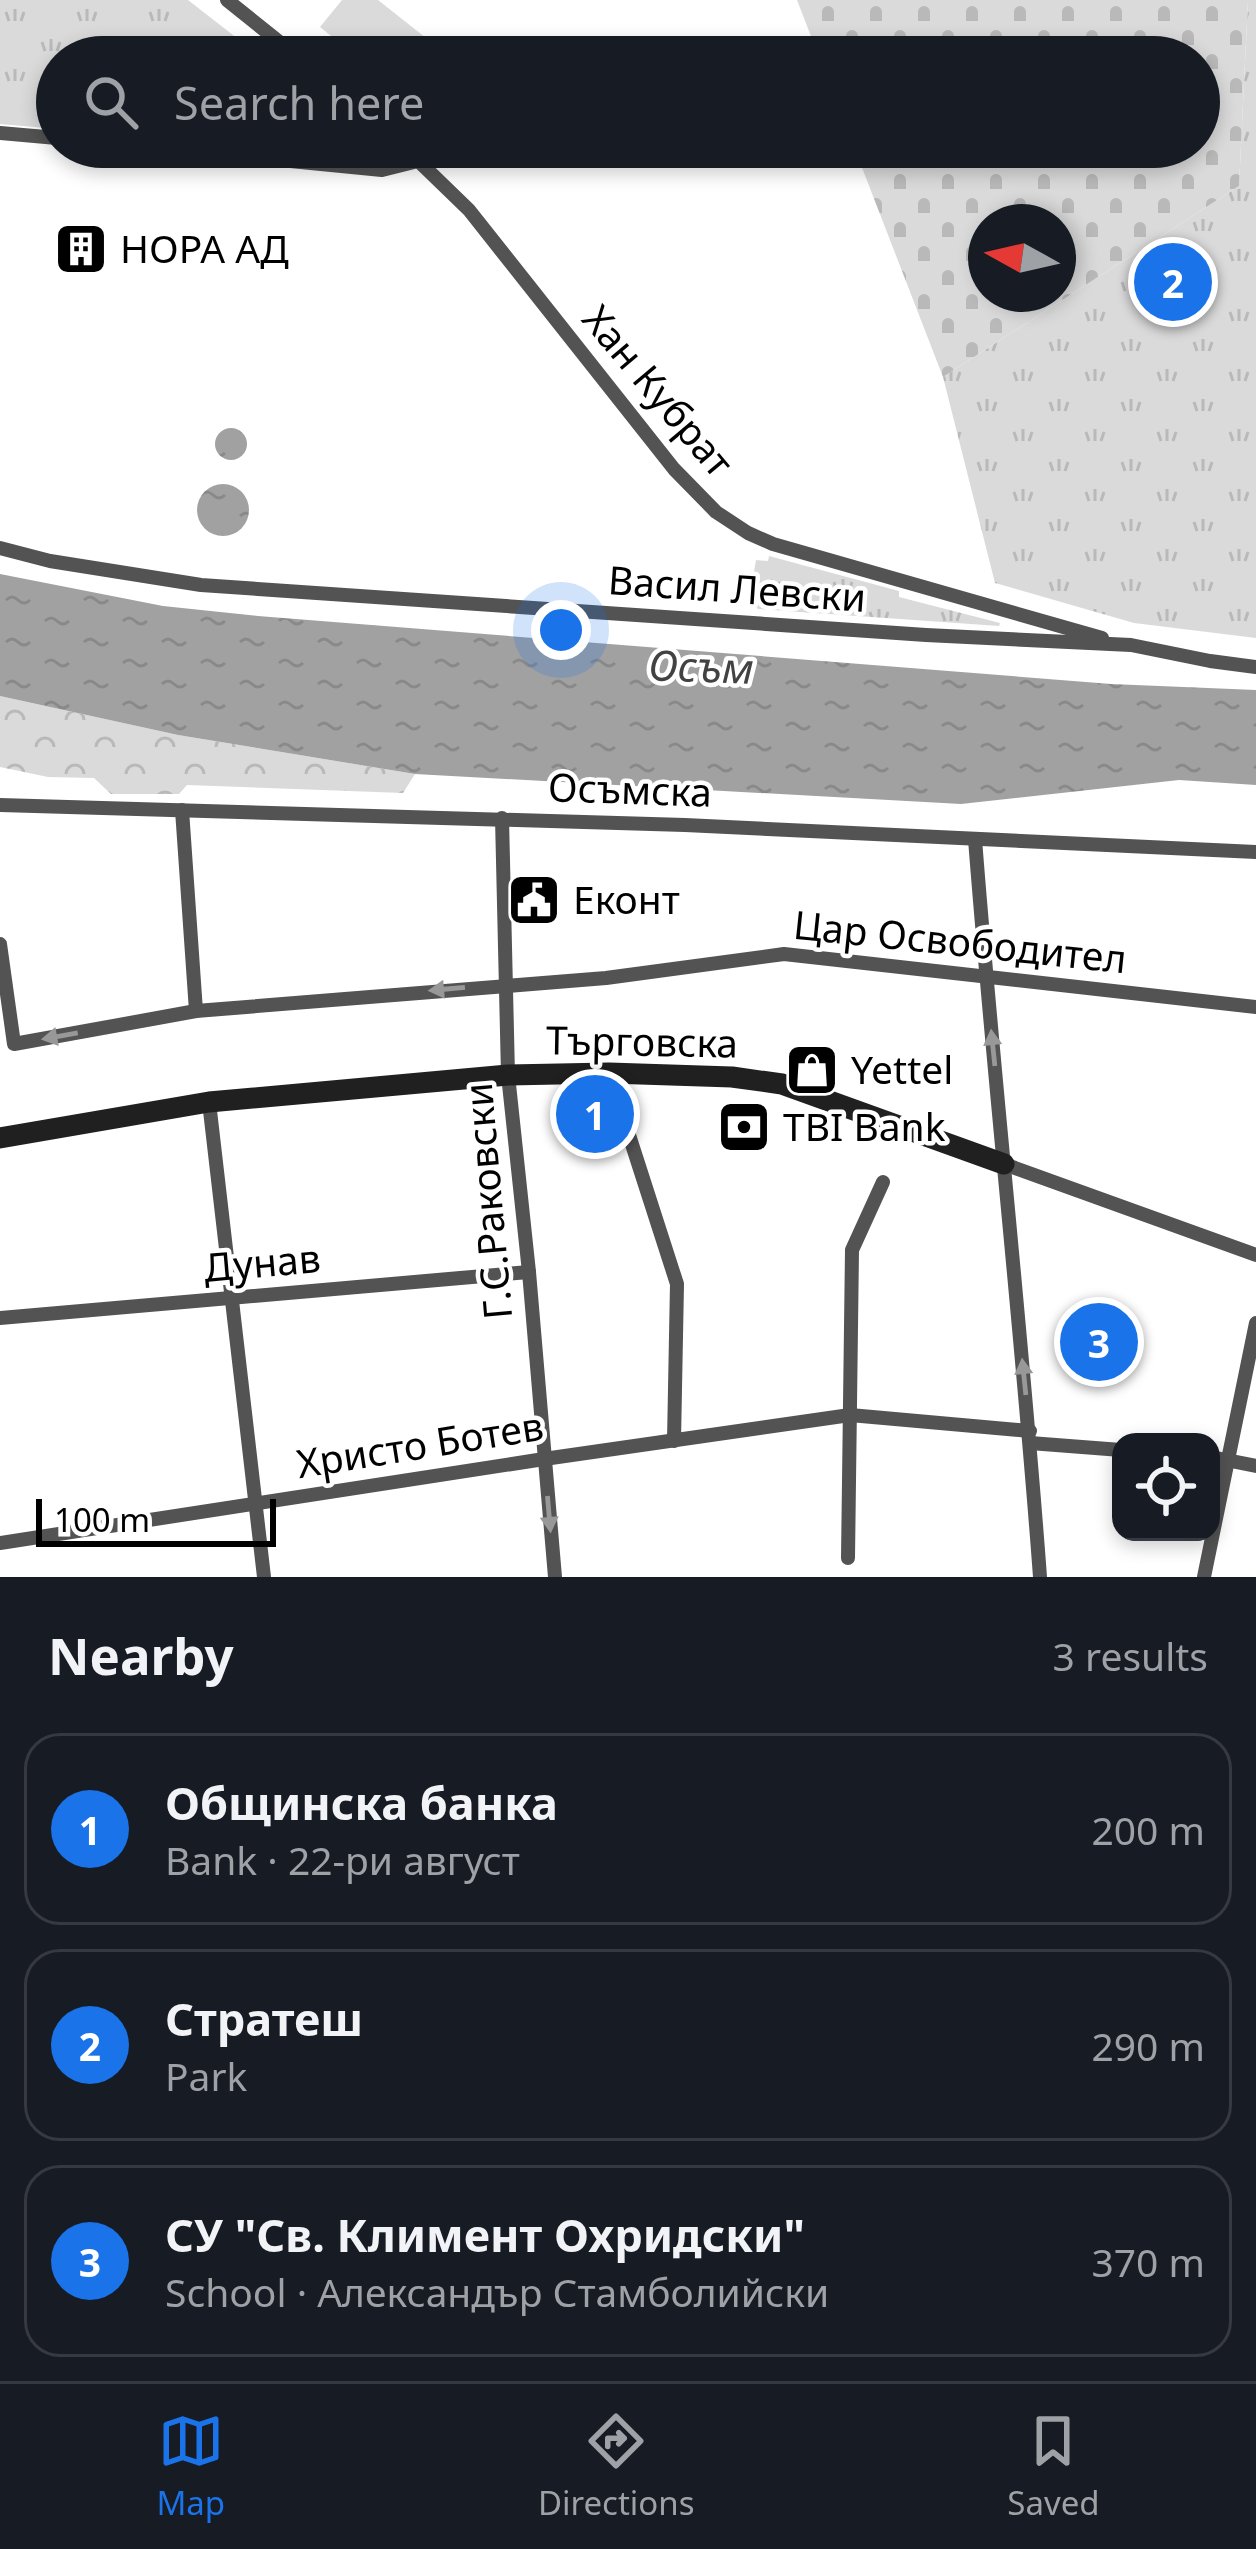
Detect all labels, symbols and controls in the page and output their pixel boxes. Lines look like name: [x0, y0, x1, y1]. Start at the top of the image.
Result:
search box: [36, 36, 1220, 168]
icon: search: [78, 69, 144, 135]
text: Search here: [174, 72, 424, 133]
north arrow: [968, 204, 1076, 312]
building icon: НОРА АД: [53, 221, 109, 277]
place label: НОРА АД: [120, 221, 289, 274]
pin: 2: [1134, 237, 1212, 327]
street label: Хан Кубрат: [572, 293, 746, 487]
street label: Васил Левски: [606, 552, 868, 623]
your location: [531, 600, 591, 660]
water label: Осъм: [648, 635, 755, 696]
street label: Осъмска: [547, 759, 713, 818]
public building icon: Еконт: [506, 872, 562, 928]
place label: Еконт: [573, 872, 680, 925]
street label: Цар Освободител: [791, 897, 1129, 984]
one-way arrow: [428, 980, 465, 999]
street label: Търговска: [546, 1012, 738, 1069]
one-way arrow: [41, 1027, 79, 1045]
one-way arrow: [983, 1029, 1002, 1066]
shop icon: Yettel: [784, 1042, 840, 1098]
place label: Yettel: [851, 1042, 953, 1095]
pin: 1: [556, 1069, 634, 1159]
street label: Г.С.Раковски: [450, 1081, 523, 1322]
bank icon: TBI Bank: [716, 1099, 772, 1155]
place label: TBI Bank: [783, 1099, 946, 1152]
street label: Дунав: [201, 1230, 322, 1293]
pin: 3: [1060, 1297, 1138, 1387]
one-way arrow: [1014, 1358, 1033, 1395]
street label: Христо Ботев: [293, 1398, 547, 1489]
map controls: [1112, 1433, 1220, 1541]
button: locate: [1112, 1433, 1220, 1541]
scale bar: [36, 1493, 276, 1546]
one-way arrow: [540, 1496, 559, 1534]
text: 100 m: [54, 1497, 150, 1542]
text: Nearby: [48, 1620, 234, 1690]
text: 3 results: [1053, 1629, 1208, 1682]
text: Общинска банка: [165, 1772, 558, 1833]
text: 1: [79, 1803, 101, 1856]
text: 200 m: [1091, 1803, 1205, 1856]
text: Bank · 22-ри август: [165, 1833, 520, 1886]
text: Стратеш: [165, 1988, 363, 2049]
text: 2: [79, 2019, 101, 2072]
text: 290 m: [1091, 2019, 1205, 2072]
text: Park: [165, 2049, 247, 2102]
text: СУ "Св. Климент Охридски": [165, 2204, 805, 2265]
text: 3: [79, 2235, 101, 2288]
text: 370 m: [1091, 2235, 1205, 2288]
text: School · Александър Стамболийски: [165, 2265, 829, 2318]
tab: Map: [156, 2408, 225, 2525]
tab: Directions: [538, 2408, 695, 2525]
tab: Saved: [1007, 2408, 1100, 2525]

